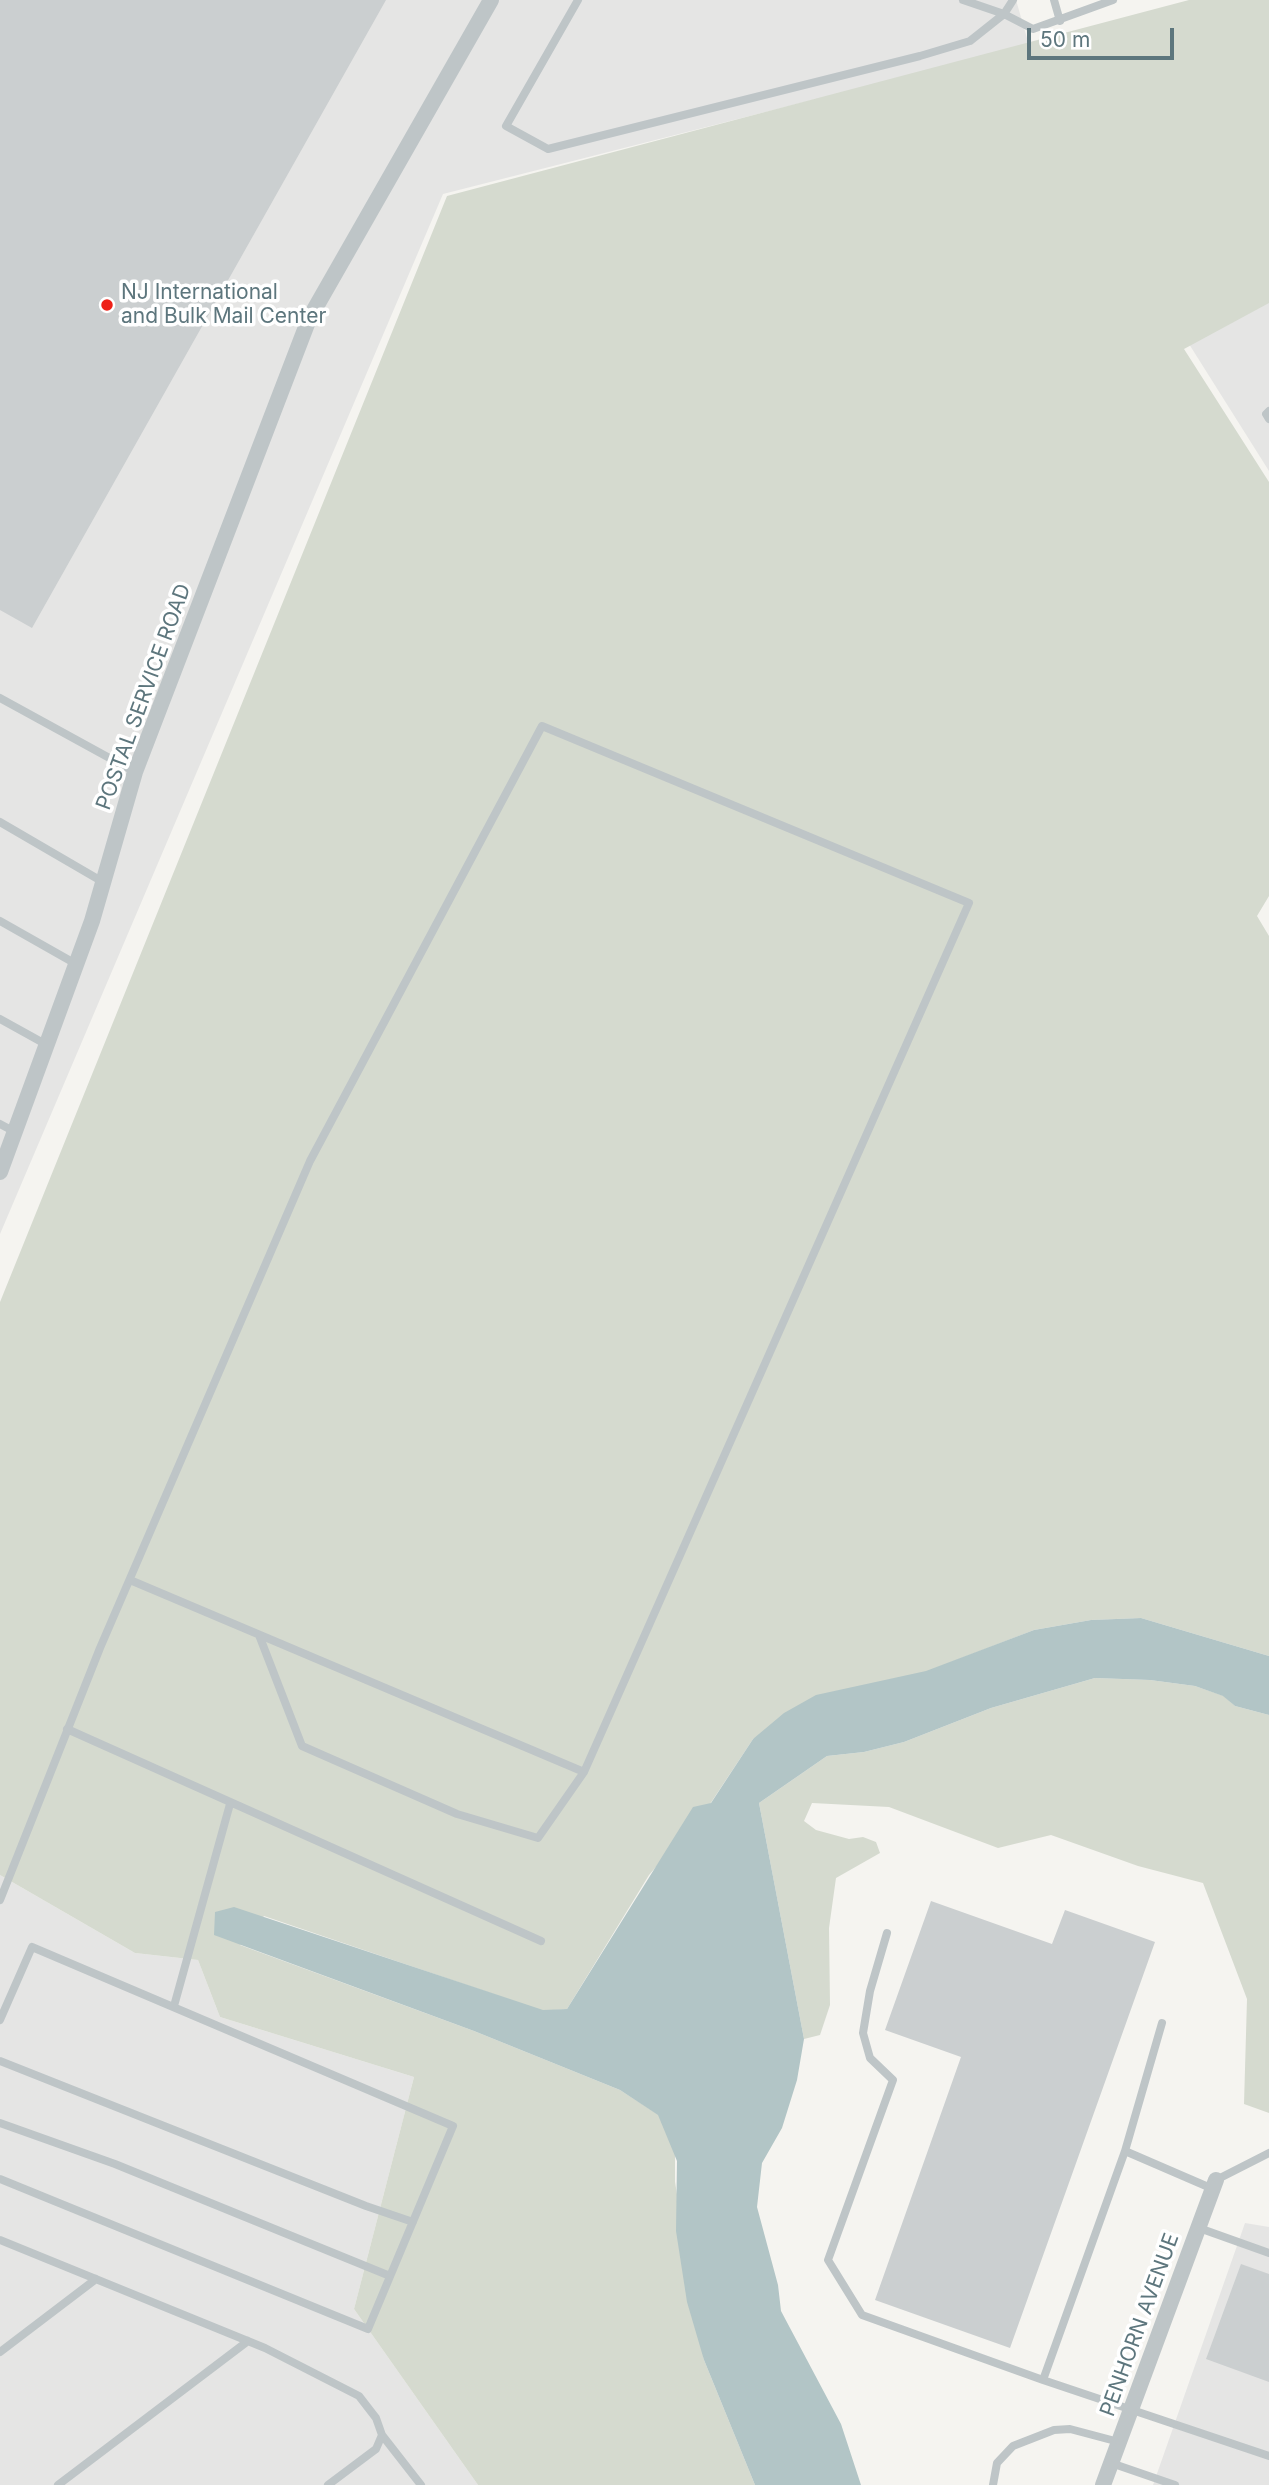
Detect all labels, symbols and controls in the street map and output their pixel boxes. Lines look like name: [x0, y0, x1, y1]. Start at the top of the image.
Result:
scale bar: [1031, 14, 1178, 58]
text: 50 m: [1040, 27, 1090, 52]
place label: NJ International and Bulk Mail Center: [121, 280, 326, 330]
marker: NJ International and Bulk Mail Center: [99, 297, 115, 313]
street label: POSTAL SERVICE ROAD: [91, 581, 197, 813]
street label: PENHORN AVENUE: [1095, 2230, 1185, 2420]

